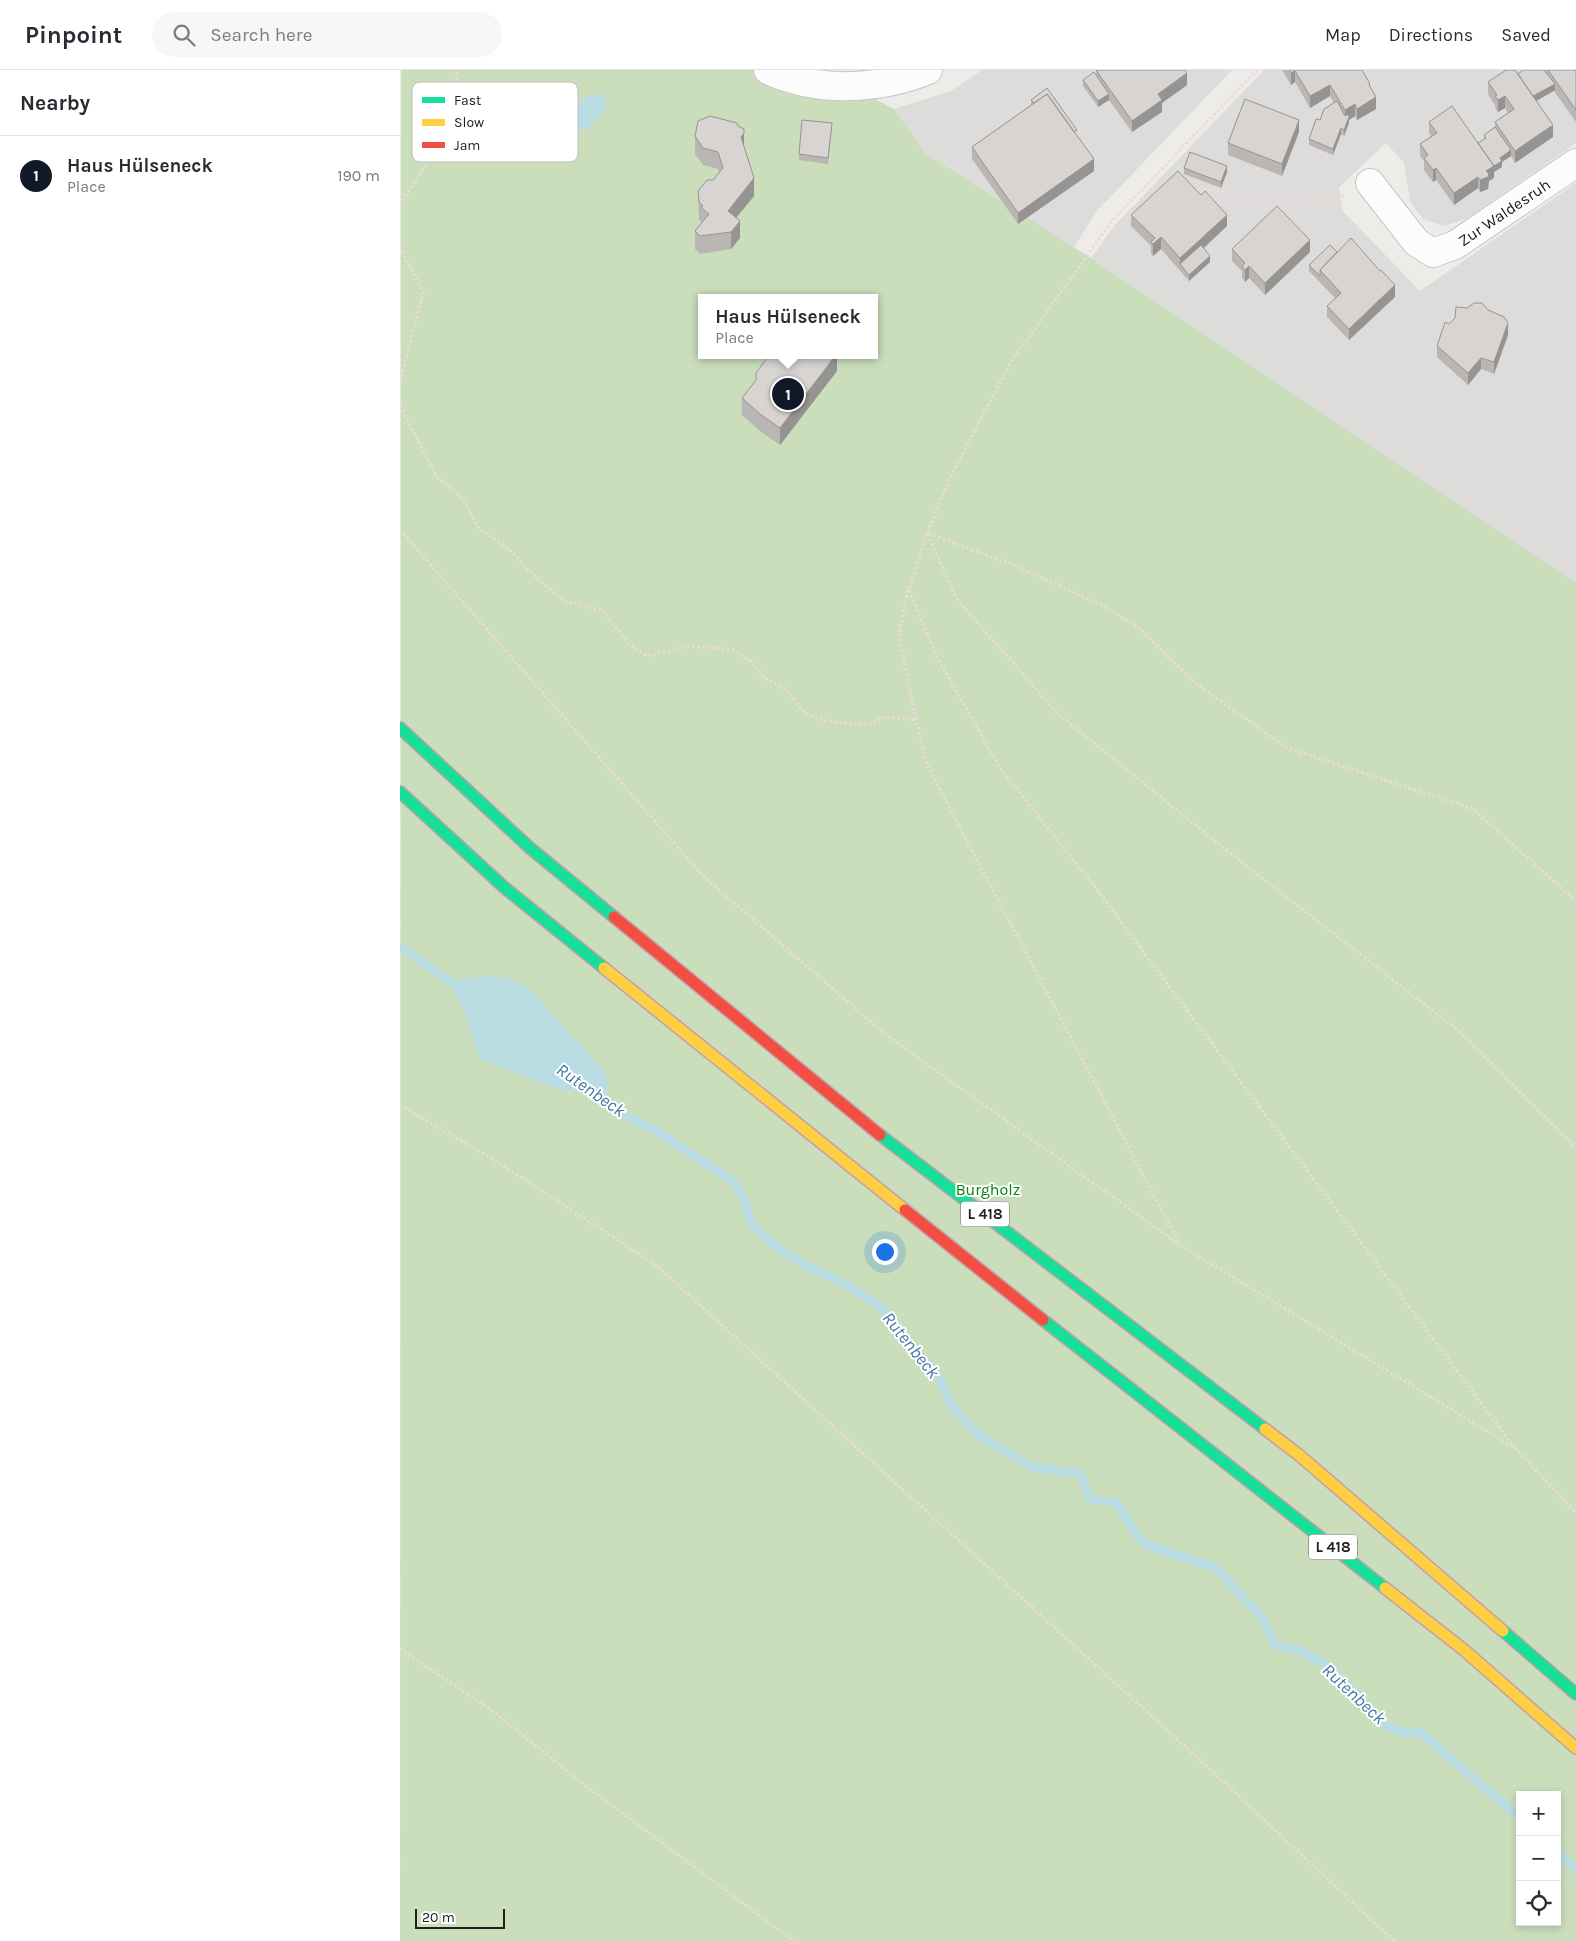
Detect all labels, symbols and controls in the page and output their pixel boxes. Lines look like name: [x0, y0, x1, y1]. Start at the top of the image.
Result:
search box: [152, 12, 502, 57]
text: Pinpoint: [25, 21, 122, 49]
icon: search: [170, 21, 198, 49]
text: Search here: [210, 24, 312, 46]
text: Map: [1325, 24, 1361, 46]
text: Directions: [1389, 24, 1473, 46]
text: Saved: [1501, 24, 1551, 46]
legend: [412, 82, 578, 162]
text: Nearby: [20, 91, 90, 115]
text: Fast: [454, 92, 481, 109]
text: Slow: [454, 114, 484, 131]
text: Jam: [454, 137, 480, 154]
text: Haus Hülseneck: [67, 155, 213, 177]
text: 1: [33, 166, 39, 185]
text: 190 m: [337, 166, 380, 185]
street label: Zur Waldesruh: [1455, 175, 1554, 250]
text: Place: [67, 177, 106, 196]
popup: [698, 294, 878, 359]
text: Haus Hülseneck: [715, 306, 861, 328]
text: Place: [715, 328, 754, 347]
pin: 1: [772, 375, 804, 413]
water label: Rutenbeck: [552, 1058, 630, 1122]
park label: Burgholz: [956, 1180, 1020, 1199]
road number: L 418: [961, 1202, 1009, 1226]
your location: [872, 1239, 898, 1265]
water label: Rutenbeck: [878, 1307, 945, 1383]
road number: L 418: [1309, 1534, 1357, 1560]
water label: Rutenbeck: [1318, 1659, 1391, 1730]
map controls: [1516, 1791, 1561, 1926]
button: +: [1516, 1791, 1561, 1836]
button: −: [1516, 1836, 1561, 1881]
button: locate: [1516, 1881, 1561, 1926]
scale bar: [415, 1906, 505, 1929]
text: 20 m: [422, 1909, 455, 1926]

